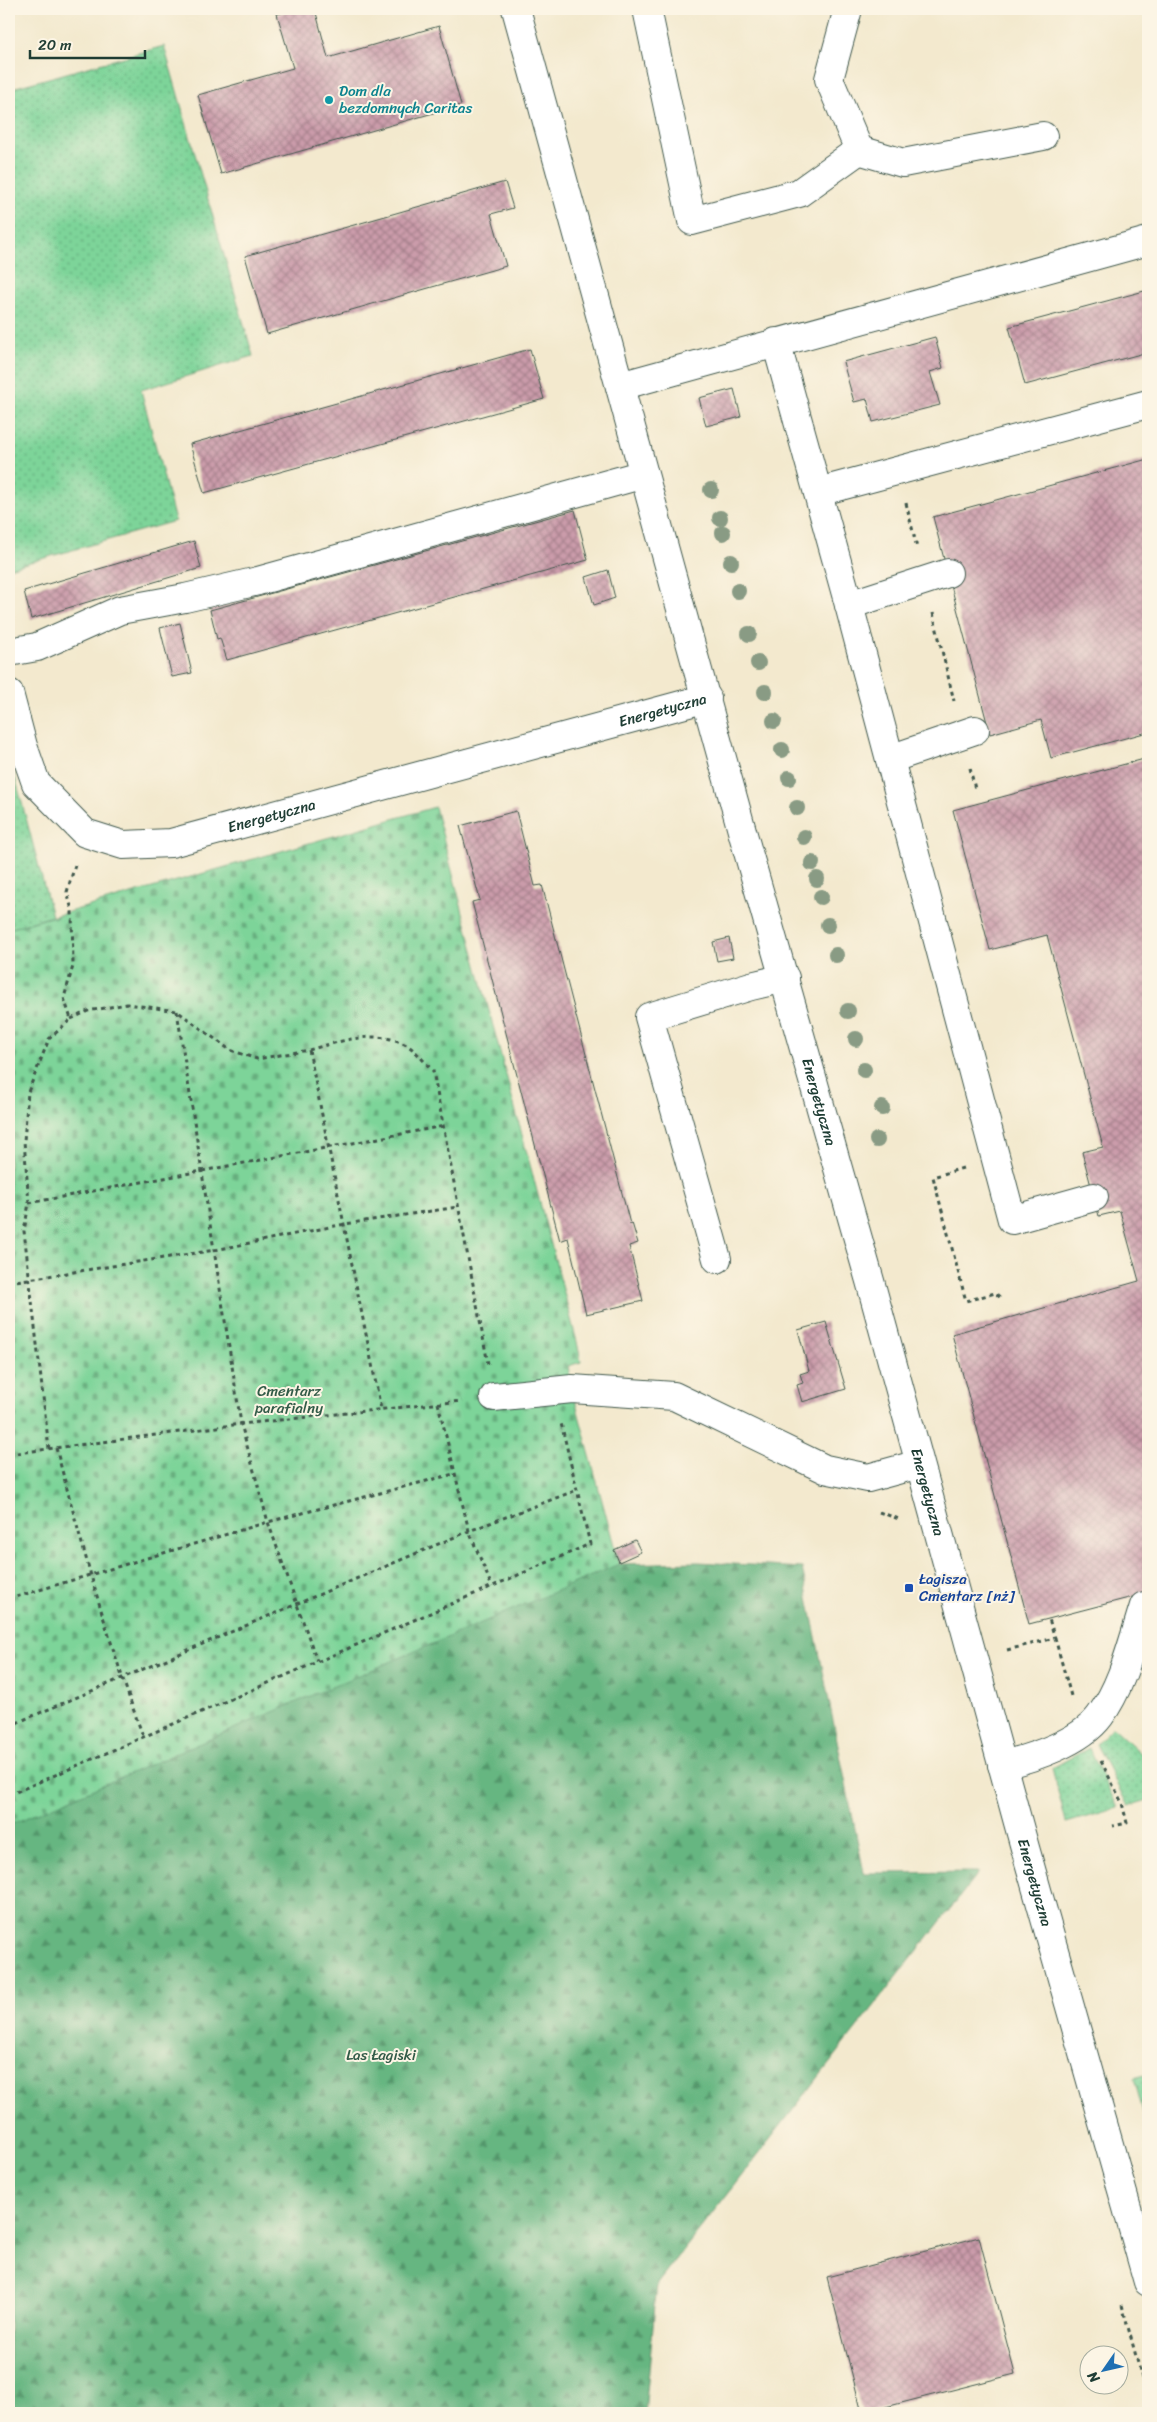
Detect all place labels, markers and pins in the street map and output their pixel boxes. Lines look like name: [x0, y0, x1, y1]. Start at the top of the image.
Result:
place label: Dom dla bezdomnych Caritas: [339, 78, 472, 121]
marker: Dom dla bezdomnych Caritas: [323, 94, 335, 106]
place label: Łagisza Cmentarz [nż]: [919, 1566, 1015, 1609]
marker: Łagisza Cmentarz [nż]: [903, 1582, 915, 1594]

